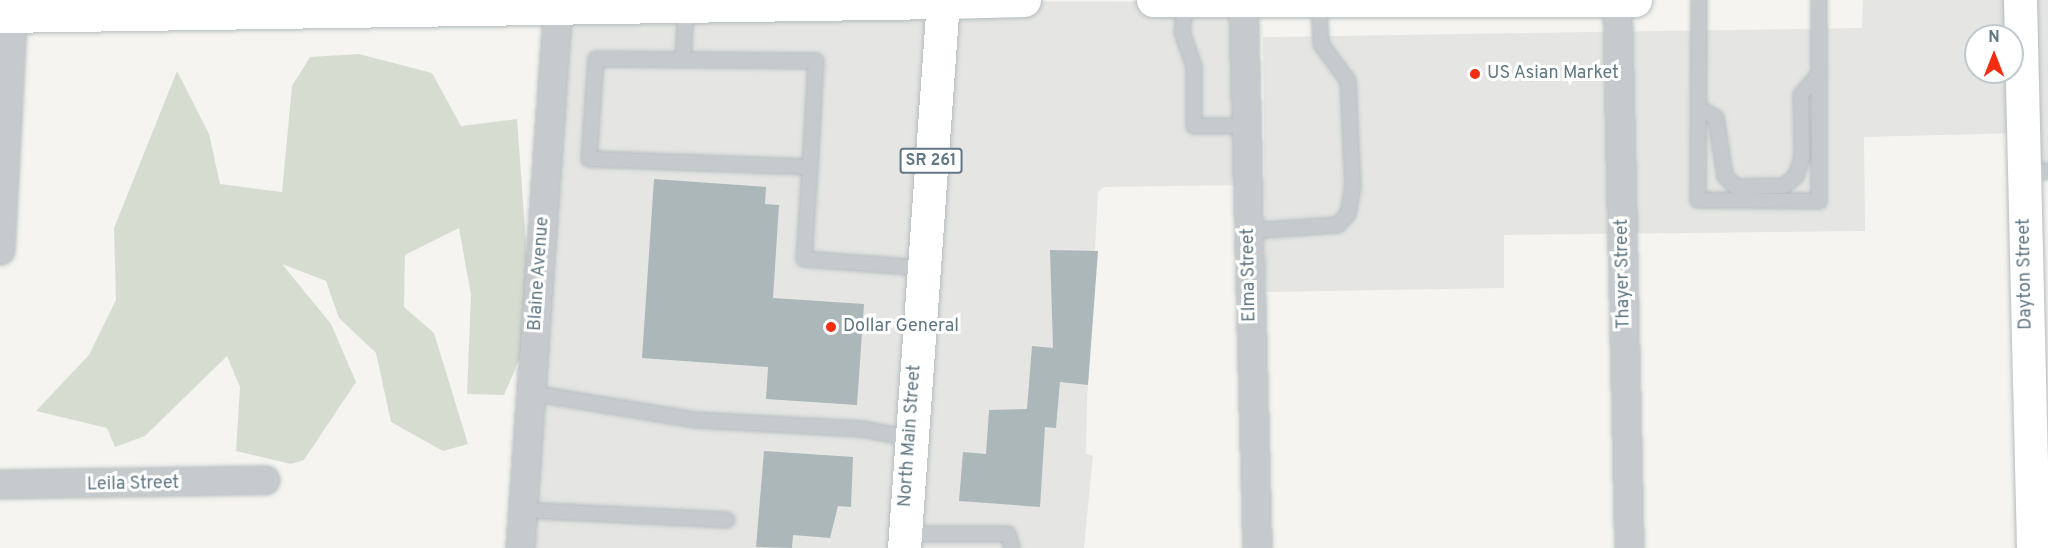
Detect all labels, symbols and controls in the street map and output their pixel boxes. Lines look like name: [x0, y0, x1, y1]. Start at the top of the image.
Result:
north arrow: [1964, 24, 2024, 84]
text: N: [1988, 28, 2000, 48]
place label: US Asian Market: [1487, 63, 1619, 85]
marker: US Asian Market: [1468, 67, 1482, 81]
road number: SR 261: [900, 148, 962, 174]
street label: Blaine Avenue: [525, 216, 555, 332]
street label: Dayton Street: [2014, 218, 2038, 330]
street label: Thayer Street: [1612, 219, 1636, 329]
street label: Elma Street: [1238, 228, 1262, 322]
place label: Dollar General: [843, 316, 959, 338]
marker: Dollar General: [824, 320, 838, 334]
street label: North Main Street: [895, 364, 927, 508]
street label: Leila Street: [87, 473, 179, 497]

